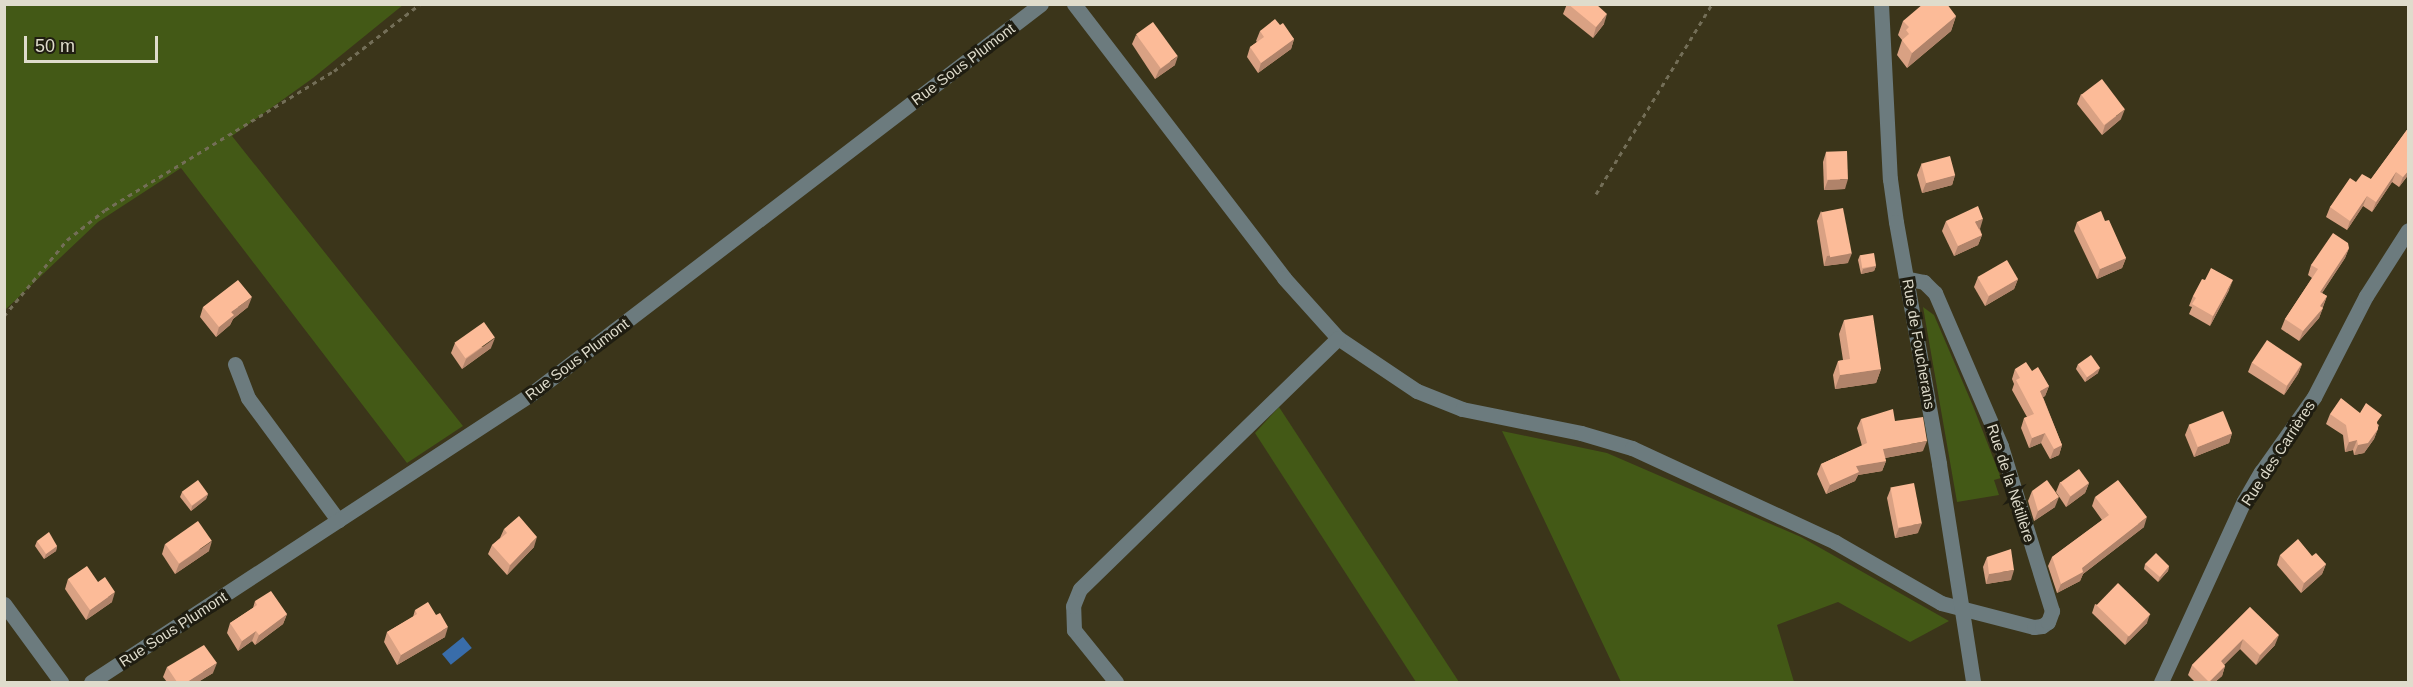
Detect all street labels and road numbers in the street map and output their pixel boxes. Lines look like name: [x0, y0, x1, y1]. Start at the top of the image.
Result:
street label: Rue Sous Plumont: [908, 19, 1018, 109]
street label: Rue de Foucherans: [1899, 278, 1939, 410]
street label: Rue Sous Plumont: [522, 314, 632, 404]
street label: Rue des Carrières: [2237, 397, 2319, 509]
street label: Rue de la Nétillère: [1983, 422, 2039, 544]
street label: Rue Sous Plumont: [116, 587, 230, 671]

